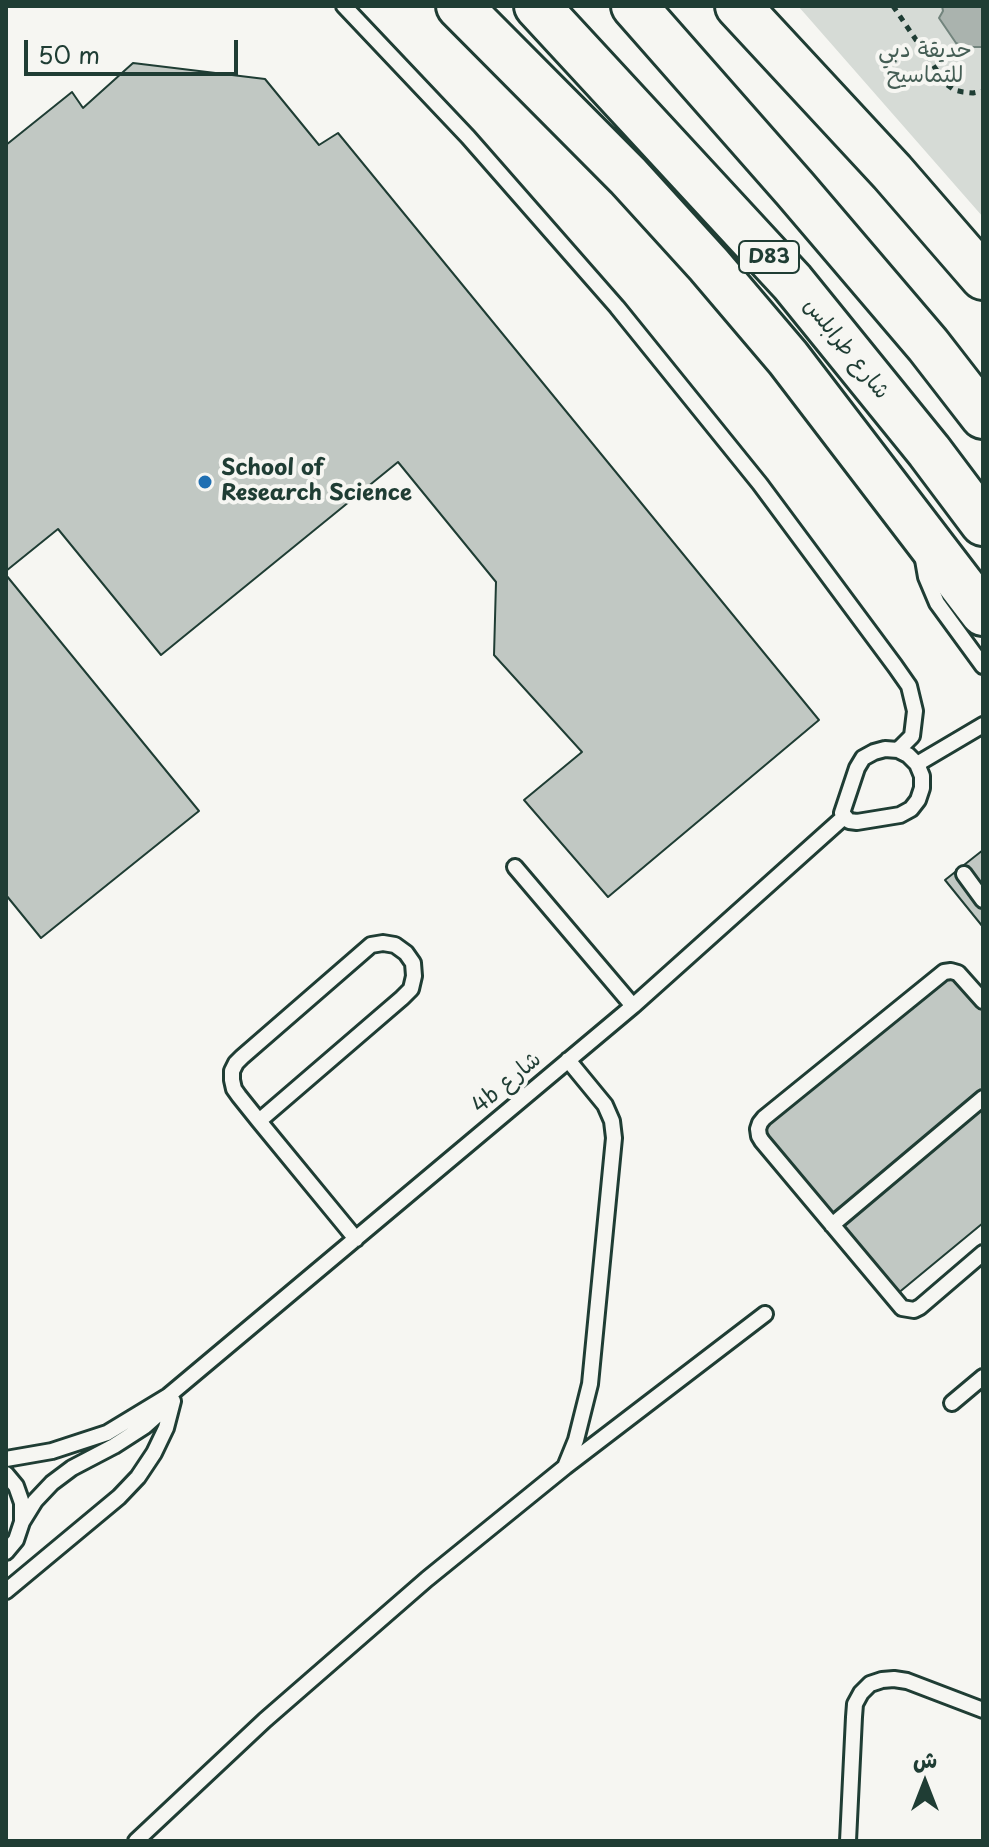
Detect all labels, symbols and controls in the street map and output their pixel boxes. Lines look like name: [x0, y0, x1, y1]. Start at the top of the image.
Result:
scale bar: [28, 24, 242, 74]
text: 50 m: [38, 36, 100, 72]
park label: حديقة دبي للتماسيح: [878, 38, 972, 90]
road number: D83: [739, 241, 799, 273]
street label: شارع طرابلس: [797, 293, 895, 405]
place label: School of Research Science: [221, 456, 412, 508]
marker: School of Research Science: [196, 473, 214, 491]
street label: 4b شارع: [467, 1047, 547, 1119]
text: ش: [913, 1742, 937, 1775]
north arrow: [885, 1743, 965, 1823]

